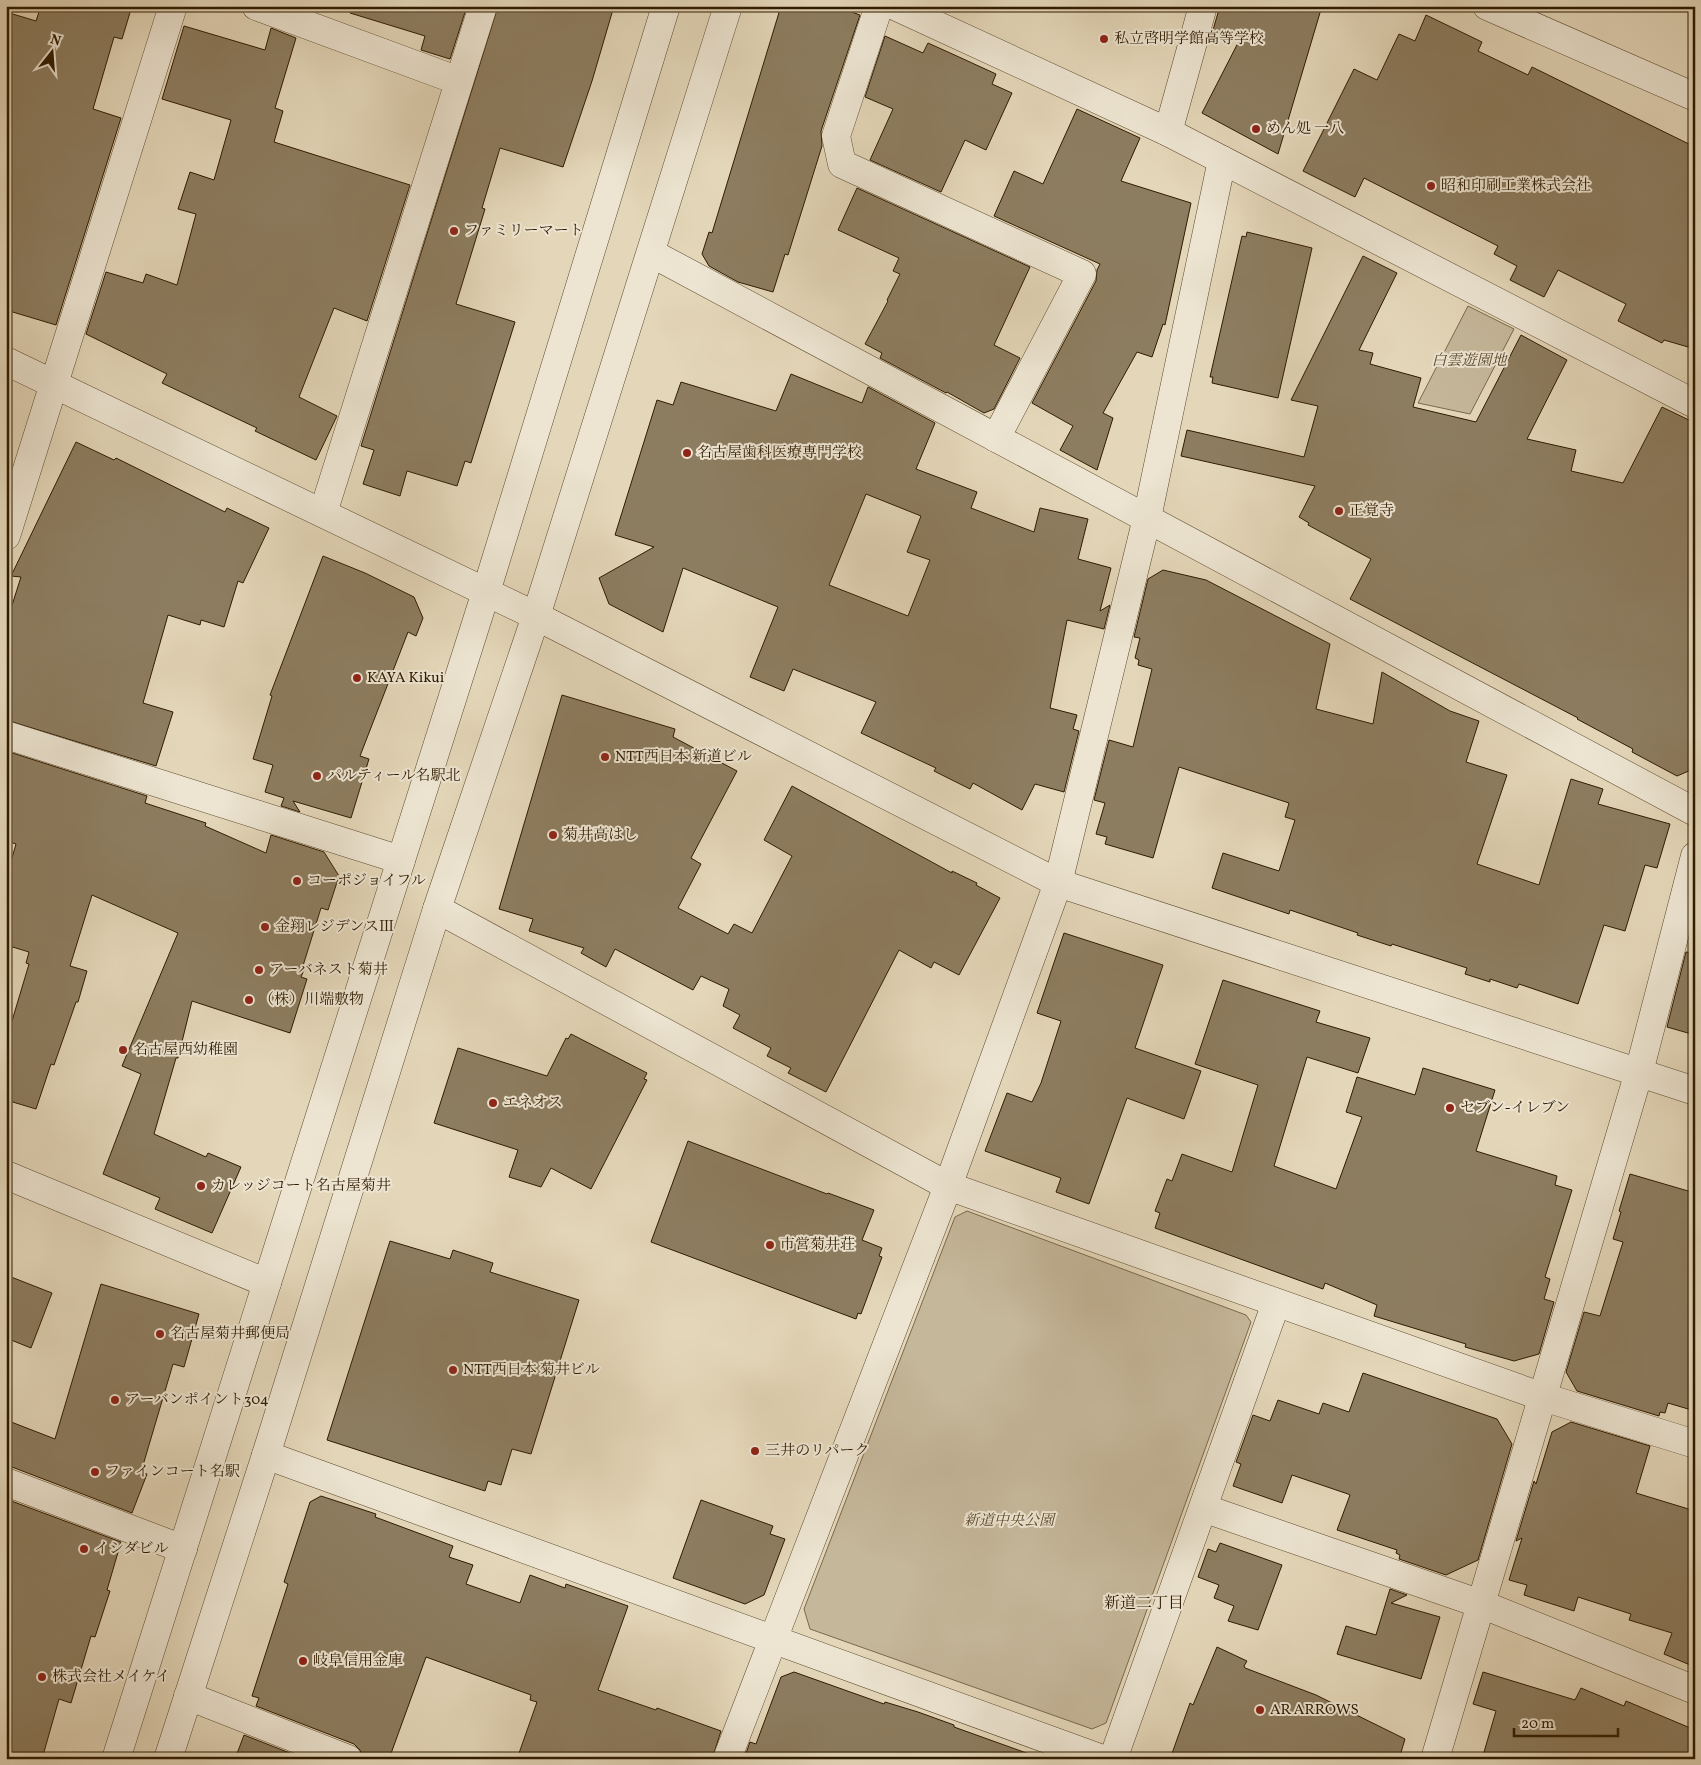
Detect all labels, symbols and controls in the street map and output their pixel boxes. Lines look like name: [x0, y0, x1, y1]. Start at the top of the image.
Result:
north arrow: [28, 28, 78, 78]
place label: 私立啓明学館高等学校: [1114, 29, 1264, 50]
text: N: [48, 30, 63, 52]
marker: 私立啓明学館高等学校: [1098, 33, 1110, 45]
place label: めん処 一八: [1266, 119, 1344, 140]
marker: めん処 一八: [1250, 123, 1262, 135]
place label: 昭和印刷工業株式会社: [1441, 176, 1591, 197]
marker: 昭和印刷工業株式会社: [1425, 180, 1437, 192]
place label: ファミリーマート: [464, 221, 584, 242]
marker: ファミリーマート: [448, 225, 460, 237]
park label: 白雲遊園地: [1431, 351, 1508, 372]
place label: 名古屋歯科医療専門学校: [697, 443, 862, 464]
marker: 名古屋歯科医療専門学校: [681, 447, 693, 459]
place label: 正覚寺: [1349, 501, 1394, 522]
marker: 正覚寺: [1333, 505, 1345, 517]
place label: KAYA Kikui: [367, 668, 444, 689]
marker: KAYA Kikui: [351, 672, 363, 684]
place label: NTT西日本 新道ビル: [615, 747, 752, 768]
marker: NTT西日本 新道ビル: [599, 751, 611, 763]
place label: パルティール名駅北: [327, 766, 461, 787]
marker: パルティール名駅北: [311, 770, 323, 782]
place label: 菊井高はし: [563, 825, 638, 846]
marker: 菊井高はし: [547, 829, 559, 841]
place label: コーポジョイフル: [307, 871, 426, 892]
marker: コーポジョイフル: [291, 875, 303, 887]
place label: 金翔レジデンスⅢ: [275, 917, 394, 938]
marker: 金翔レジデンスⅢ: [259, 921, 271, 933]
place label: アーバネスト菊井: [269, 960, 388, 981]
marker: アーバネスト菊井: [253, 964, 265, 976]
place label: （株）川端敷物: [259, 990, 364, 1011]
marker: （株）川端敷物: [243, 994, 255, 1006]
place label: 名古屋西幼稚園: [133, 1040, 238, 1061]
marker: 名古屋西幼稚園: [117, 1044, 129, 1056]
place label: エネオス: [503, 1093, 563, 1114]
marker: エネオス: [487, 1097, 499, 1109]
place label: セブン-イレブン: [1460, 1098, 1570, 1119]
marker: セブン-イレブン: [1444, 1102, 1456, 1114]
place label: カレッジコート名古屋菊井: [211, 1176, 391, 1197]
marker: カレッジコート名古屋菊井: [195, 1180, 207, 1192]
place label: 市営菊井荘: [780, 1235, 855, 1256]
marker: 市営菊井荘: [764, 1239, 776, 1251]
place label: 名古屋菊井郵便局: [170, 1324, 290, 1345]
marker: 名古屋菊井郵便局: [154, 1328, 166, 1340]
place label: NTT西日本 菊井ビル: [463, 1360, 600, 1381]
marker: NTT西日本 菊井ビル: [447, 1364, 459, 1376]
place label: アーバンポイント304: [125, 1390, 269, 1411]
marker: アーバンポイント304: [109, 1394, 121, 1406]
place label: 三井のリパーク: [765, 1441, 870, 1462]
marker: 三井のリパーク: [749, 1445, 761, 1457]
place label: ファインコート名駅: [105, 1462, 240, 1483]
marker: ファインコート名駅: [89, 1466, 101, 1478]
park label: 新道中央公園: [964, 1511, 1057, 1532]
place label: イシダビル: [94, 1539, 168, 1560]
marker: イシダビル: [78, 1543, 90, 1555]
district label: 新道二丁目: [1104, 1593, 1184, 1615]
place label: 岐阜信用金庫: [313, 1651, 403, 1672]
marker: 岐阜信用金庫: [297, 1655, 309, 1667]
place label: 株式会社メイケイ: [52, 1667, 170, 1688]
marker: 株式会社メイケイ: [36, 1671, 48, 1683]
place label: AR ARROWS: [1270, 1700, 1359, 1721]
marker: AR ARROWS: [1254, 1704, 1266, 1716]
scale bar: [1514, 1705, 1617, 1737]
text: 20 m: [1521, 1714, 1554, 1735]

